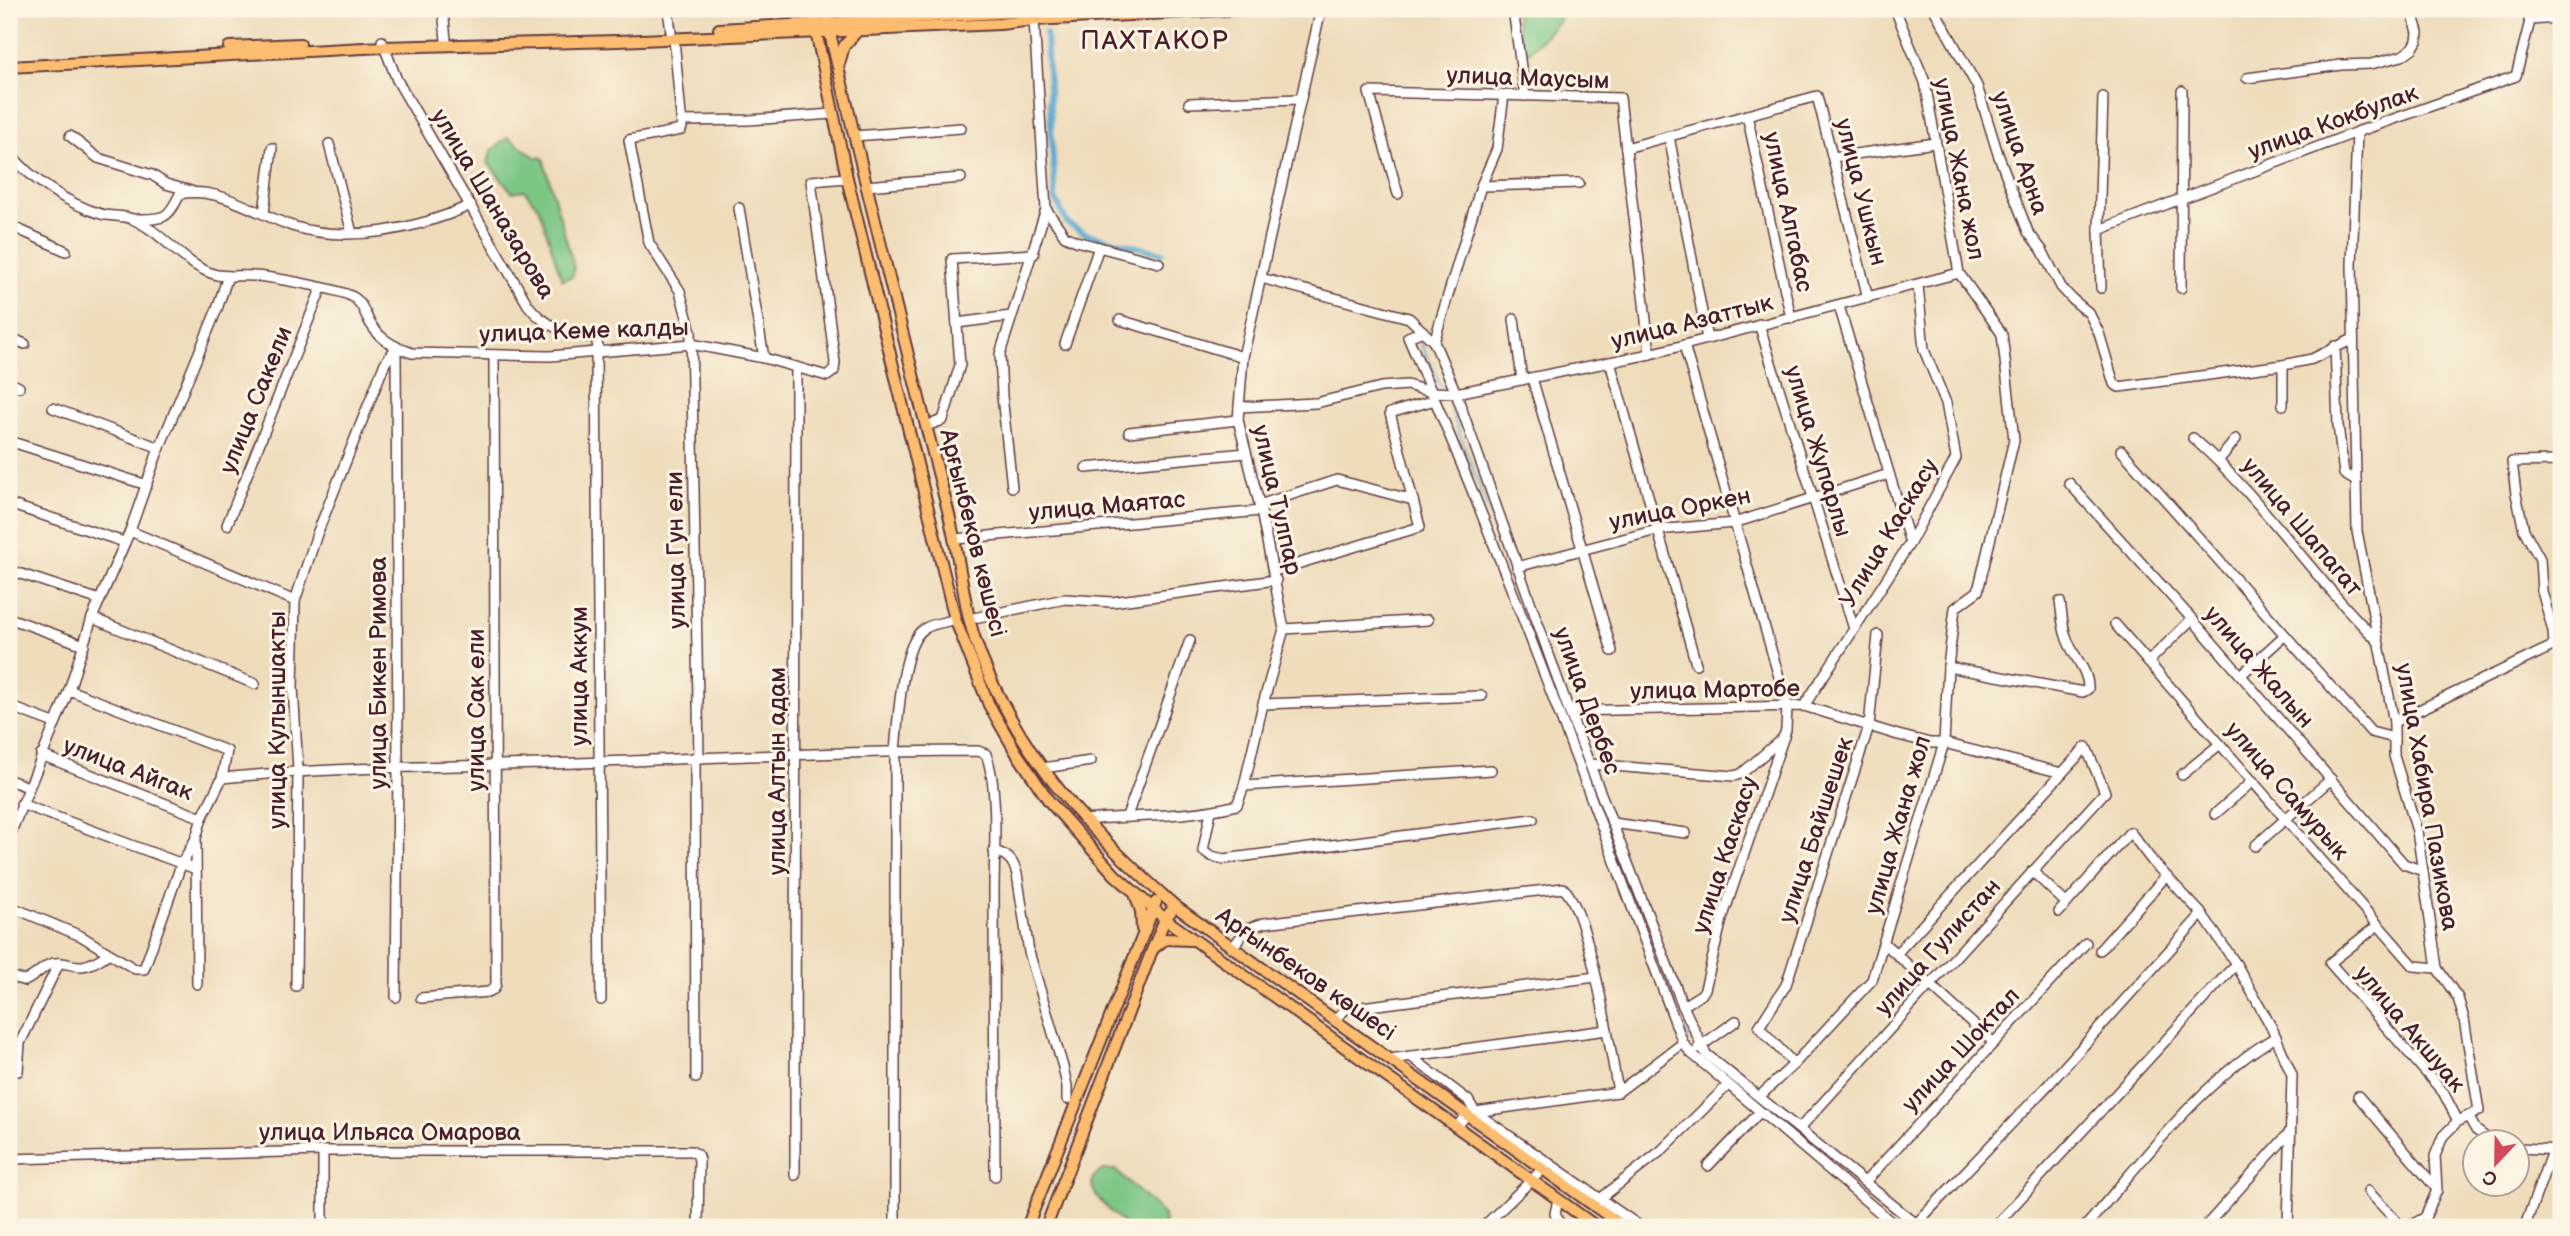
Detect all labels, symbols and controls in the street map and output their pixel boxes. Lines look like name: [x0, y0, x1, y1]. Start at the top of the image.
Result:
district label: ПАХТАКОР: [1080, 26, 1230, 57]
street label: улица Маусым: [1446, 61, 1610, 95]
street label: улица Жана жол: [1927, 76, 1991, 262]
street label: улица Кокбулак: [2244, 78, 2422, 166]
street label: улица Арна: [1985, 87, 2055, 219]
street label: улица Шаназарова: [425, 104, 561, 304]
street label: улица Ушкын: [1829, 115, 1893, 269]
street label: улица Алгабас: [1757, 129, 1819, 295]
street label: улица Азаттык: [1608, 288, 1776, 356]
street label: улица Кеме калды: [479, 313, 689, 349]
street label: улица Сакели: [213, 322, 299, 478]
street label: улица Жупарлы: [1778, 362, 1858, 540]
street label: улица Тулпар: [1246, 422, 1308, 578]
street label: Арғынбеков көшесі: [933, 425, 1013, 640]
street label: улица Шапагат: [2235, 452, 2369, 602]
street label: Улица Каскасу: [1833, 453, 1945, 613]
street label: улица Гун ели: [660, 471, 692, 629]
street label: улица Оркен: [1607, 481, 1753, 537]
street label: улица Маятас: [1027, 485, 1187, 527]
street label: улица Бикен Римова: [364, 557, 393, 789]
street label: улица Жалын: [2198, 600, 2320, 734]
street label: улица Аккум: [565, 606, 594, 746]
street label: улица Кулыншакты: [263, 611, 292, 829]
street label: улица Дербес: [1547, 623, 1627, 779]
street label: улица Сак ели: [462, 629, 491, 791]
street label: улица Хабира Пазикова: [2389, 661, 2465, 933]
street label: улица Алтын адам: [763, 667, 792, 875]
street label: улица Мартобе: [1630, 674, 1800, 706]
street label: улица Самурык: [2219, 716, 2355, 866]
street label: улица Айгак: [59, 731, 197, 807]
street label: улица Жана жол: [1859, 732, 1937, 918]
street label: улица Байшешек: [1772, 733, 1860, 927]
street label: улица Каскасу: [1686, 773, 1764, 937]
street label: улица Гулистан: [1869, 872, 2007, 1022]
street label: Арғынбеков көшесі: [1210, 900, 1402, 1047]
street label: улица Акшуак: [2349, 960, 2472, 1099]
street label: улица Шоктал: [1896, 982, 2026, 1118]
street label: улица Ильяса Омарова: [259, 1118, 521, 1147]
north arrow: [2462, 1128, 2532, 1198]
text: С: [2480, 1164, 2501, 1191]

